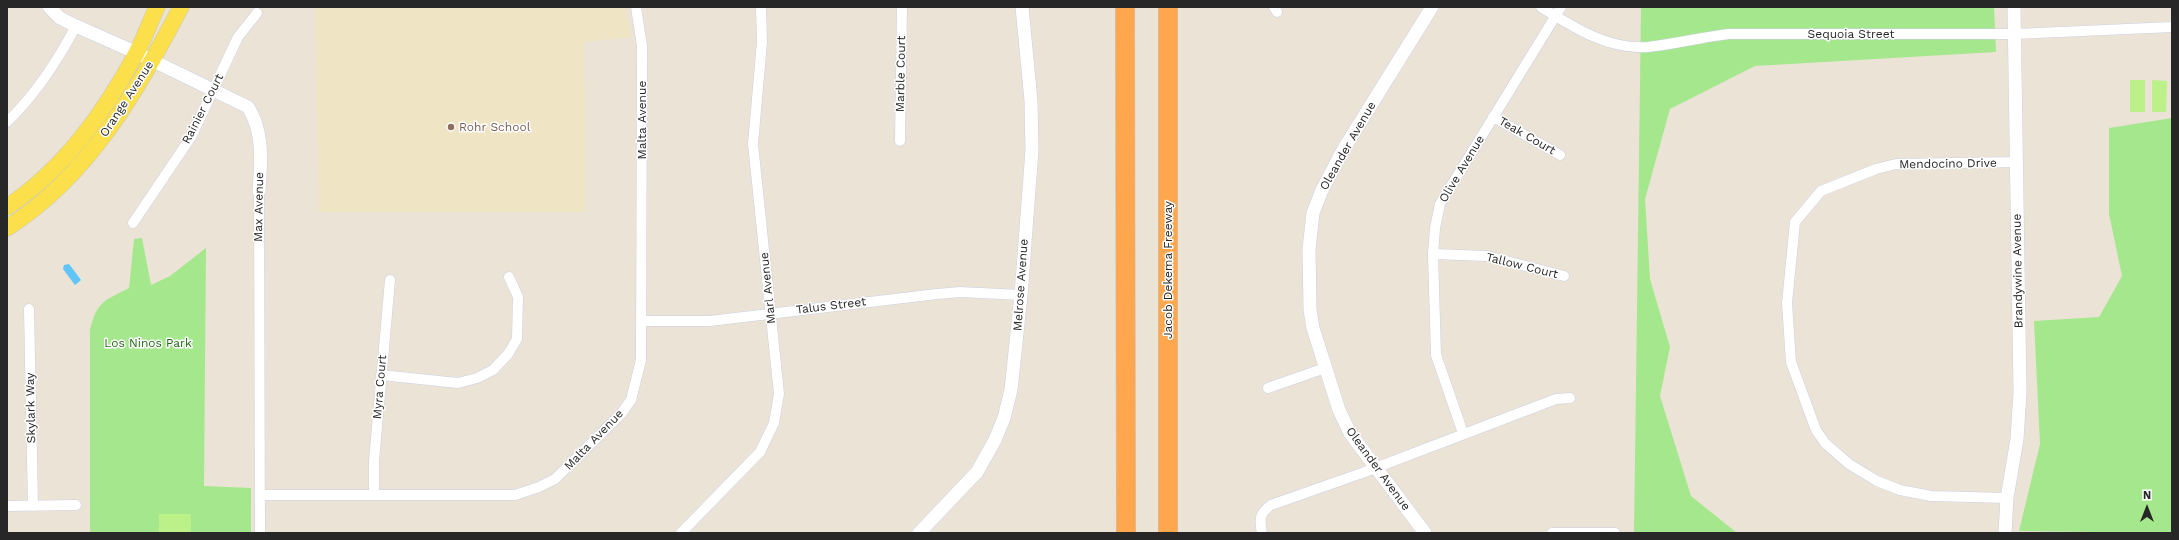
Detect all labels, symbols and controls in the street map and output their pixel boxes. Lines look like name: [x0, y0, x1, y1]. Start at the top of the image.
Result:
street label: Sequoia Street: [1808, 27, 1894, 41]
street label: Marble Court: [893, 36, 909, 112]
street label: Orange Avenue: [97, 58, 157, 140]
street label: Rainier Court: [179, 71, 227, 147]
street label: Malta Avenue: [635, 81, 649, 159]
street label: Oleander Avenue: [1317, 99, 1379, 193]
street label: Teak Court: [1496, 114, 1558, 158]
place label: Rohr School: [459, 120, 530, 134]
marker: Rohr School: [446, 122, 456, 132]
street label: Olive Avenue: [1436, 133, 1488, 205]
street label: Mendocino Drive: [1899, 156, 1997, 172]
street label: Max Avenue: [251, 172, 267, 242]
street label: Jacob Dekema Freeway: [1161, 201, 1175, 339]
street label: Brandywine Avenue: [2010, 214, 2026, 328]
street label: Melrose Avenue: [1011, 238, 1031, 332]
street label: Tallow Court: [1485, 250, 1559, 282]
street label: Marl Avenue: [757, 251, 779, 325]
street label: Talus Street: [795, 295, 867, 317]
park label: Los Ninos Park: [104, 336, 192, 350]
street label: Myra Court: [370, 354, 390, 420]
street label: Skylark Way: [23, 373, 39, 443]
street label: Malta Avenue: [561, 407, 627, 473]
street label: Oleander Avenue: [1343, 424, 1413, 514]
north arrow: [2127, 488, 2167, 528]
text: N: [2143, 489, 2151, 502]

